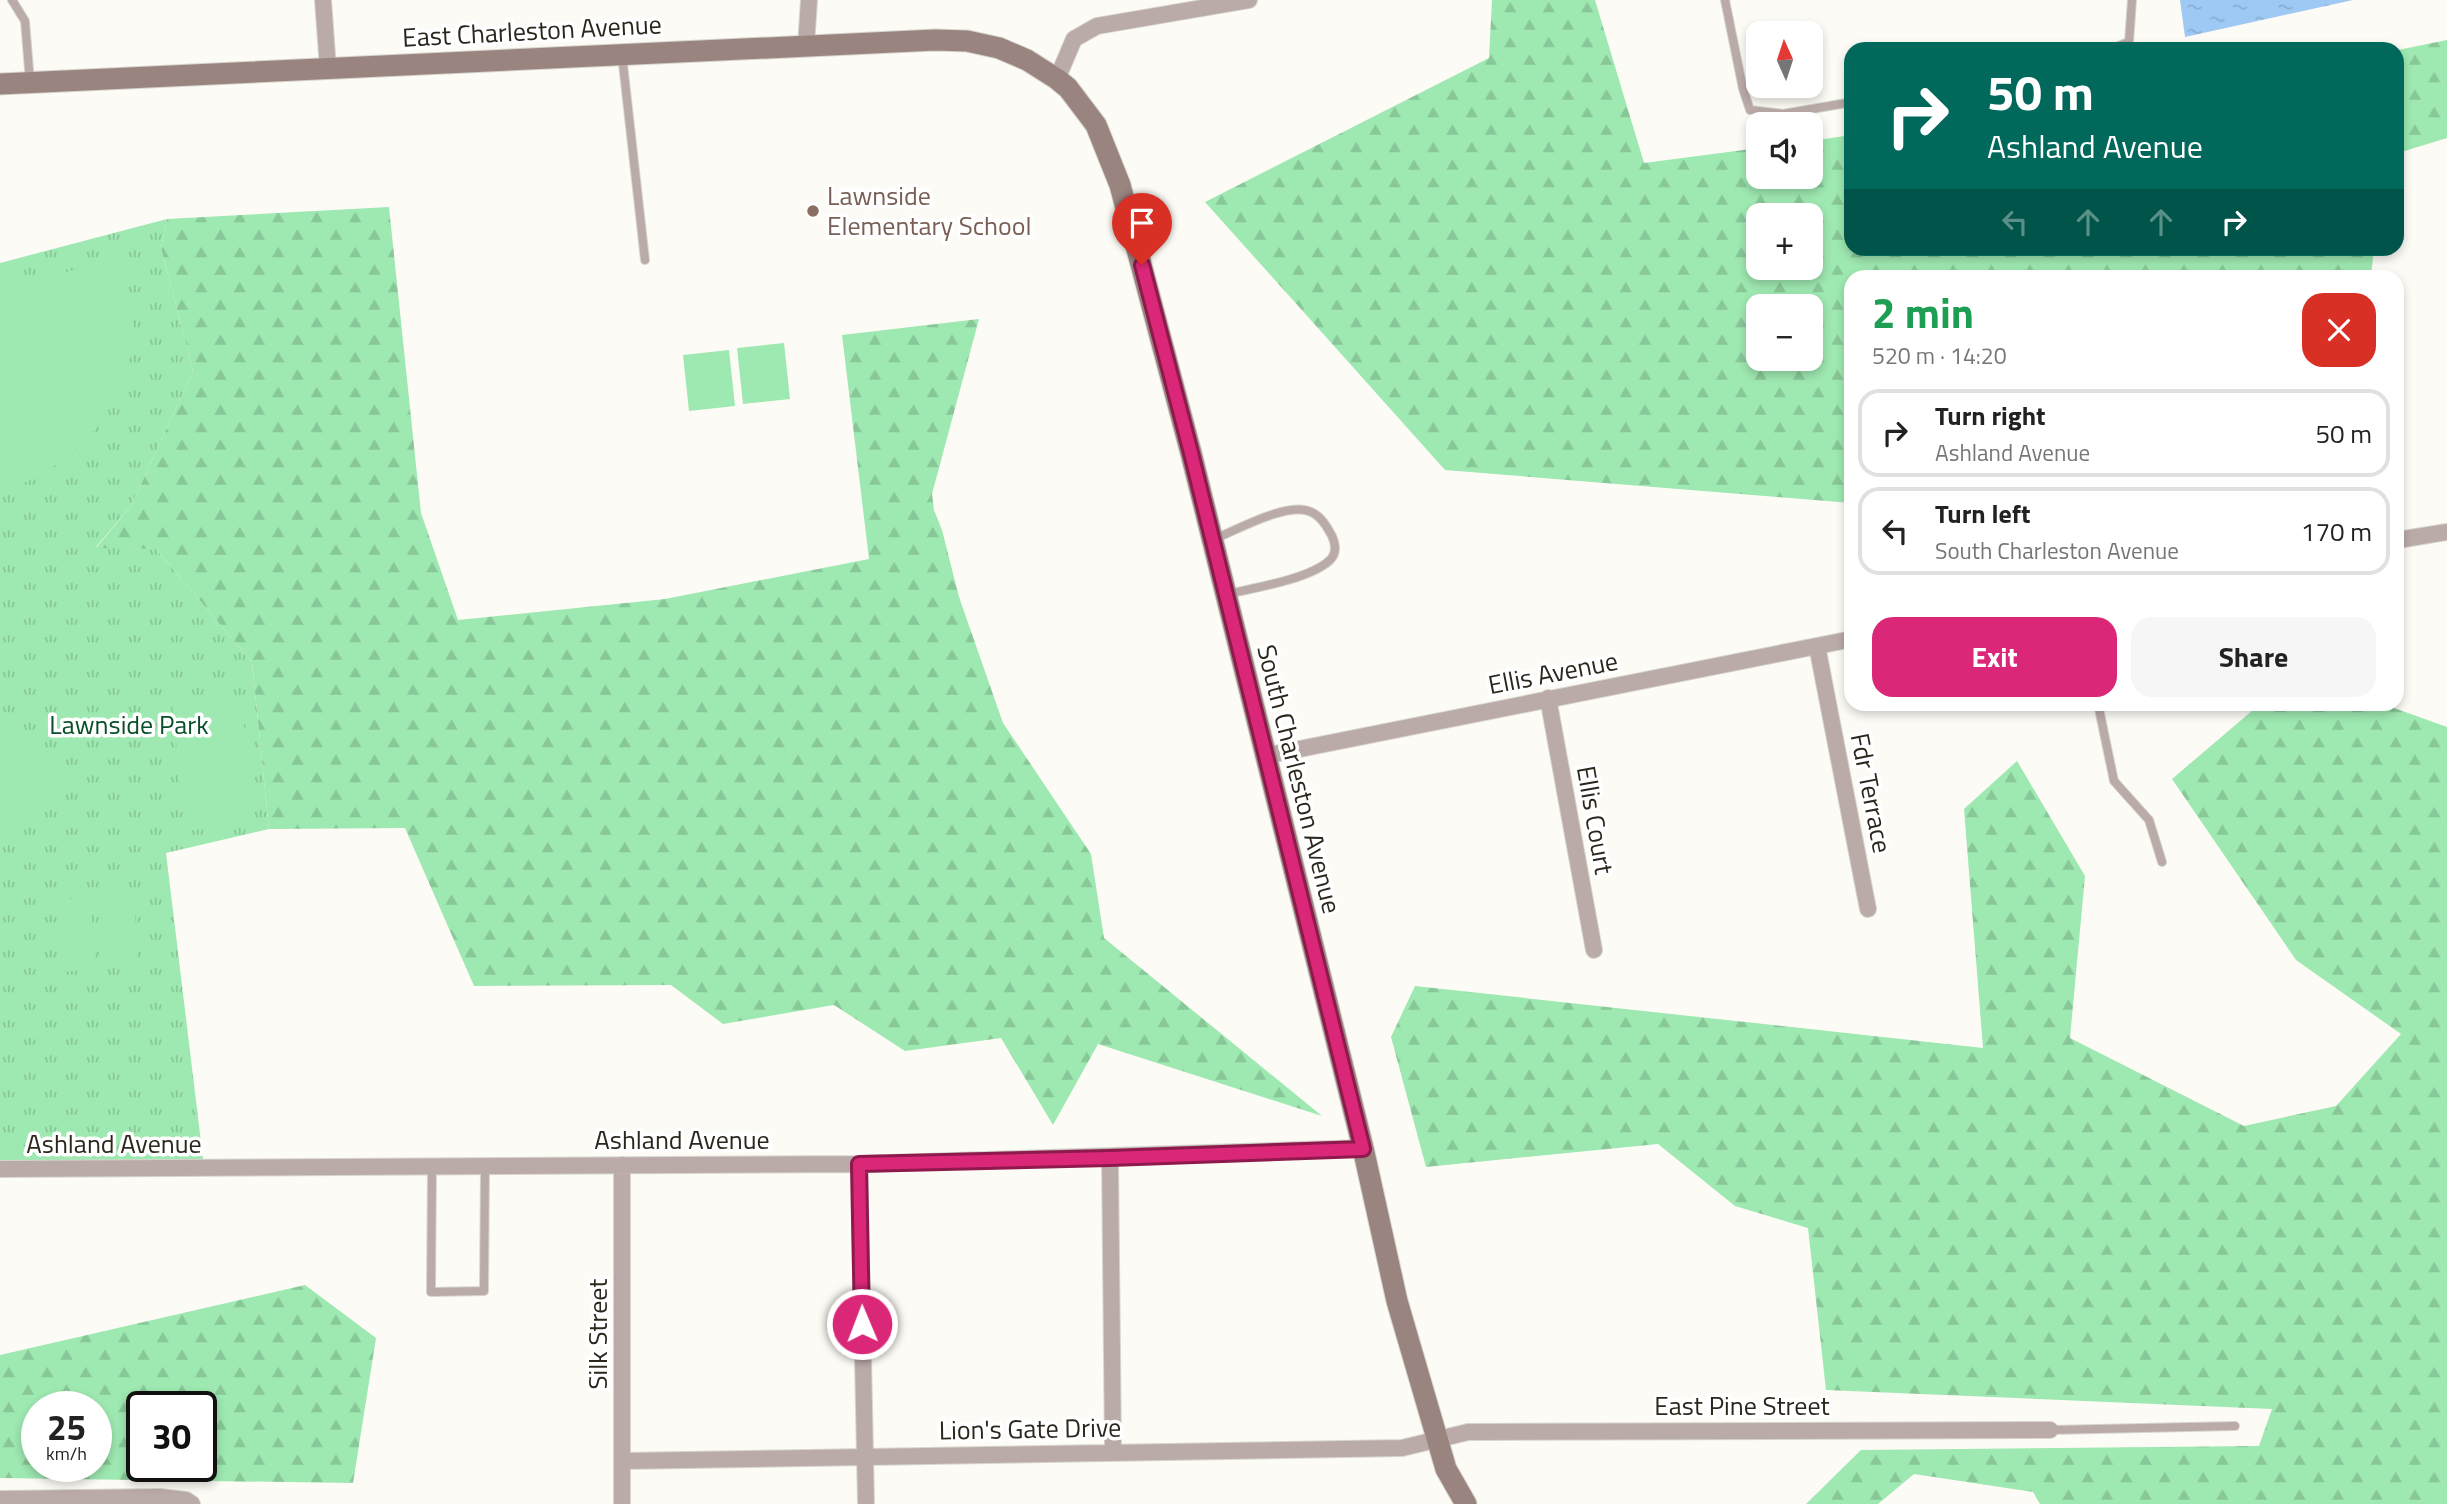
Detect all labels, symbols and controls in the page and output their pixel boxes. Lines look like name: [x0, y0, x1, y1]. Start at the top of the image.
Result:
street label: East Charleston Avenue: [401, 4, 663, 57]
north arrow: [1746, 21, 1824, 98]
map controls: [1746, 21, 1823, 371]
text: 50 m: [1987, 54, 2094, 129]
icon: right: [1872, 70, 1963, 161]
button: sound: [1746, 112, 1823, 189]
text: Ashland Avenue: [1987, 122, 2203, 170]
place label: Lawnside Elementary School: [827, 176, 1032, 245]
pin: [1112, 193, 1172, 265]
marker: Lawnside Elementary School: [805, 203, 821, 219]
button: +: [1746, 203, 1823, 280]
icon: left: [1996, 203, 2034, 241]
icon: ahead: [2069, 203, 2107, 241]
icon: ahead: [2142, 203, 2180, 241]
icon: right: [2215, 203, 2253, 241]
icon: arrive: [1123, 204, 1161, 242]
text: 2 min: [1872, 280, 1974, 344]
button: close: [2302, 293, 2376, 367]
button: −: [1746, 294, 1823, 371]
text: 520 m · 14:20: [1872, 338, 2007, 373]
text: Turn right: [1935, 396, 2046, 435]
icon: right: [1876, 414, 1914, 452]
text: 50 m: [2315, 414, 2372, 453]
text: Ashland Avenue: [1935, 435, 2090, 470]
text: Turn left: [1935, 494, 2030, 533]
icon: left: [1876, 512, 1914, 550]
text: 170 m: [2301, 512, 2372, 551]
text: South Charleston Avenue: [1935, 533, 2179, 568]
button: Exit: [1872, 617, 2117, 697]
button: Share: [2131, 617, 2376, 697]
street label: South Charleston Avenue: [1247, 640, 1352, 917]
street label: Ellis Avenue: [1485, 641, 1621, 704]
park label: Lawnside Park: [49, 705, 209, 744]
street label: Fdr Terrace: [1841, 730, 1902, 856]
street label: Ellis Court: [1567, 763, 1624, 877]
street label: Ashland Avenue: [594, 1120, 770, 1159]
street label: Ashland Avenue: [26, 1124, 202, 1163]
street label: Silk Street: [578, 1279, 617, 1390]
position arrow: [825, 1287, 899, 1361]
street label: East Pine Street: [1654, 1386, 1830, 1425]
speed limit sign: 30: [126, 1391, 217, 1482]
text: 25: [47, 1400, 86, 1454]
street label: Lion's Gate Drive: [938, 1407, 1122, 1450]
text: km/h: [46, 1440, 87, 1467]

